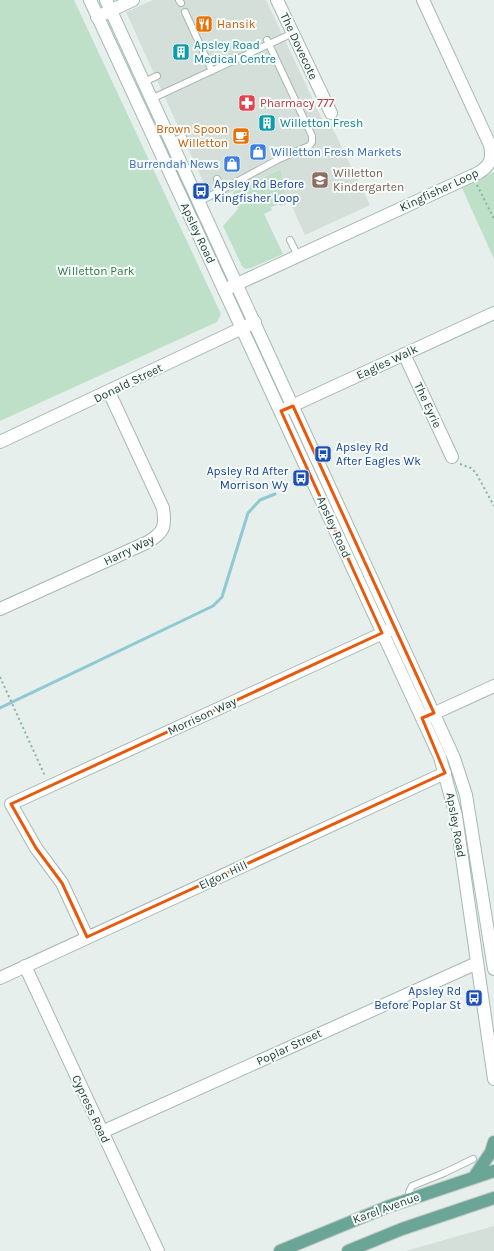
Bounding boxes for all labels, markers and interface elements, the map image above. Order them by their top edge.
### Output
street label: The Dovecote [277,10,321,82]
restaurant icon: Hansik [194,14,214,34]
place label: Hansik [217,17,256,31]
place label: Apsley Road Medical Centre [194,38,276,66]
building icon: Apsley Road Medical Centre [171,42,191,62]
pharmacy icon: Pharmacy 777 [237,93,257,113]
place label: Pharmacy 777 [260,96,335,110]
building icon: Willetton Fresh [257,113,277,133]
place label: Willetton Fresh [280,116,363,130]
place label: Brown Spoon Willetton [156,122,228,150]
cafe icon: Brown Spoon Willetton [231,126,251,146]
shop icon: Willetton Fresh Markets [248,142,268,162]
place label: Willetton Fresh Markets [271,145,402,159]
shop icon: Burrendah News [222,154,242,174]
place label: Burrendah News [129,157,219,171]
place label: Willetton Kindergarten [333,166,404,194]
street label: Kingfisher Loop [397,166,481,214]
school or university icon: Willetton Kindergarten [310,170,330,190]
place label: Apsley Rd Before Kingfisher Loop [214,177,304,205]
bus stop icon: Apsley Rd Before Kingfisher Loop [191,181,211,201]
street label: Apsley Road [178,200,218,266]
park label: Willetton Park [57,264,135,278]
street label: Eagles Walk [354,342,420,382]
street label: Donald Street [91,360,165,406]
street label: The Eyrie [411,380,445,430]
place label: Apsley Rd After Eagles Wk [336,440,421,468]
bus stop icon: Apsley Rd After Eagles Wk [313,444,333,464]
place label: Apsley Rd After Morrison Wy [207,464,289,492]
bus stop icon: Apsley Rd After Morrison Wy [291,468,311,488]
street label: Apsley Road [314,494,354,560]
street label: Harry Way [102,532,157,568]
street label: Morrison Way [165,694,239,738]
street label: Apsley Road [443,791,469,859]
street label: Elgon Hill [197,858,249,892]
place label: Apsley Rd Before Poplar St [374,984,461,1012]
bus stop icon: Apsley Rd Before Poplar St [464,988,484,1008]
street label: Poplar Street [254,1026,324,1068]
street label: Cypress Road [69,1073,113,1145]
street label: Karel Avenue [351,1189,421,1227]

